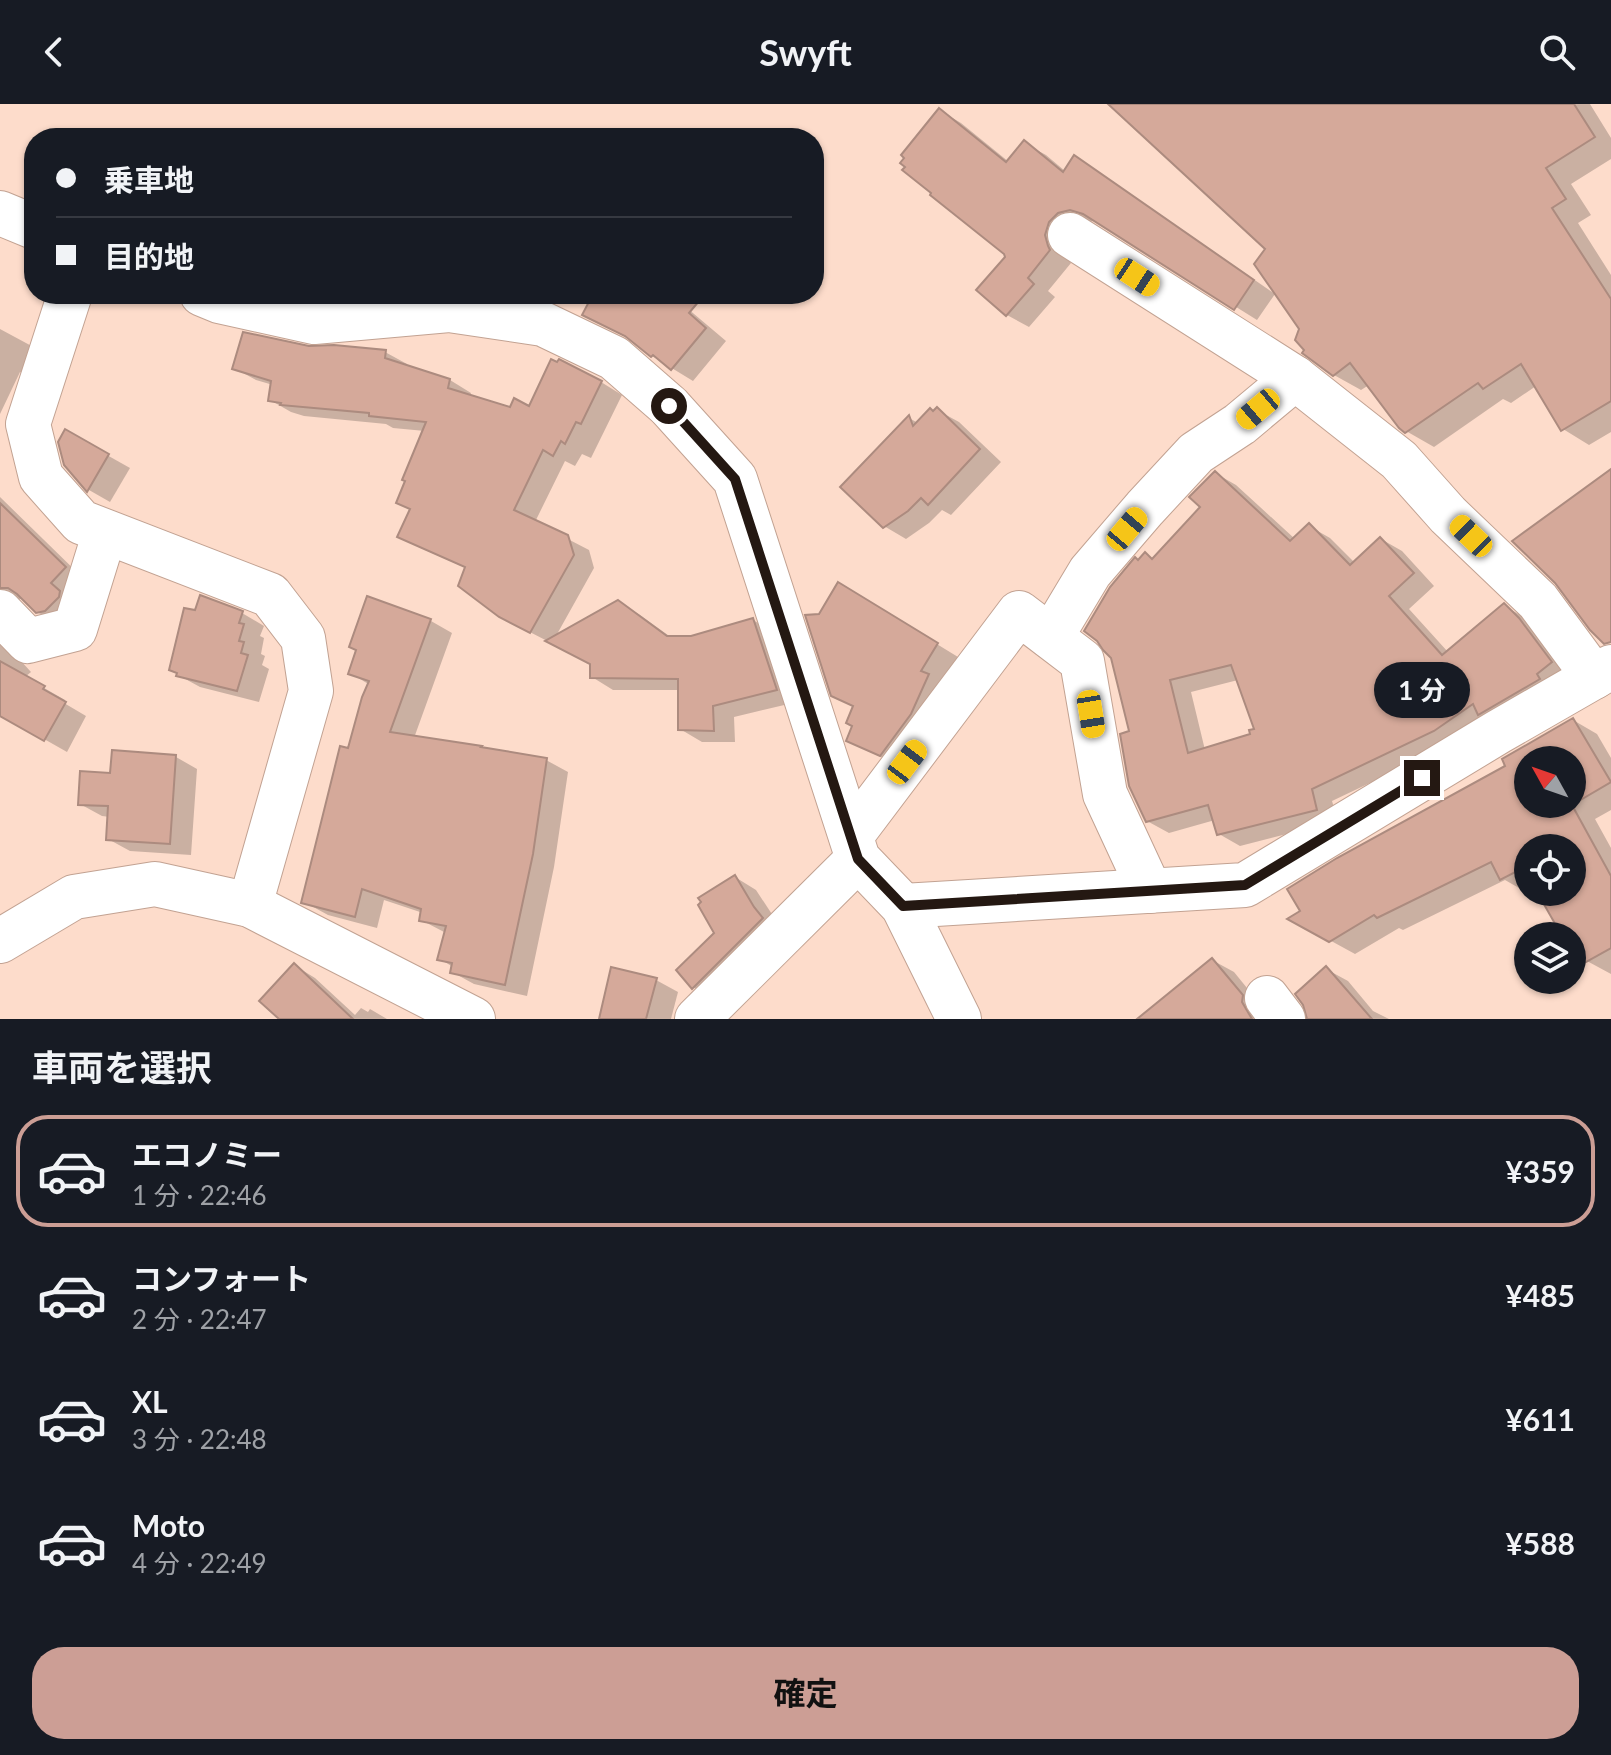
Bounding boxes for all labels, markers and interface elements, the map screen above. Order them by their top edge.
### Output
icon: back [32,30,76,74]
text: Swyft [759,30,852,74]
icon: search [1535,30,1579,74]
text: 乗車地 [104,161,194,197]
text: 目的地 [104,238,194,274]
car [1110,254,1164,300]
car [1232,384,1284,434]
route start [651,388,687,424]
car [1102,503,1152,555]
car [1445,511,1497,561]
callout: 1 分 [1374,662,1470,718]
text: 1 分 [1398,674,1446,706]
car [1075,688,1107,740]
car [883,736,931,788]
north arrow [1514,746,1586,818]
map controls [1514,746,1586,994]
route end [1404,760,1440,796]
button: locate [1514,834,1586,906]
button: layers [1514,922,1586,994]
text: 車両を選択 [32,1045,212,1089]
icon: car [36,1135,108,1207]
text: エコノミー [132,1136,282,1172]
text: ¥359 [1505,1153,1575,1189]
text: 1 分 · 22:46 [132,1179,267,1211]
icon: car [36,1259,108,1331]
text: コンフォート [132,1260,311,1296]
text: ¥485 [1505,1277,1575,1313]
text: 2 分 · 22:47 [132,1303,267,1335]
icon: car [36,1383,108,1455]
text: XL [132,1383,168,1419]
text: ¥611 [1505,1401,1575,1437]
text: 3 分 · 22:48 [132,1423,267,1455]
icon: car [36,1507,108,1579]
text: Moto [132,1507,205,1543]
text: ¥588 [1505,1525,1575,1561]
text: 4 分 · 22:49 [132,1547,267,1579]
button: 確定 [32,1647,1579,1739]

